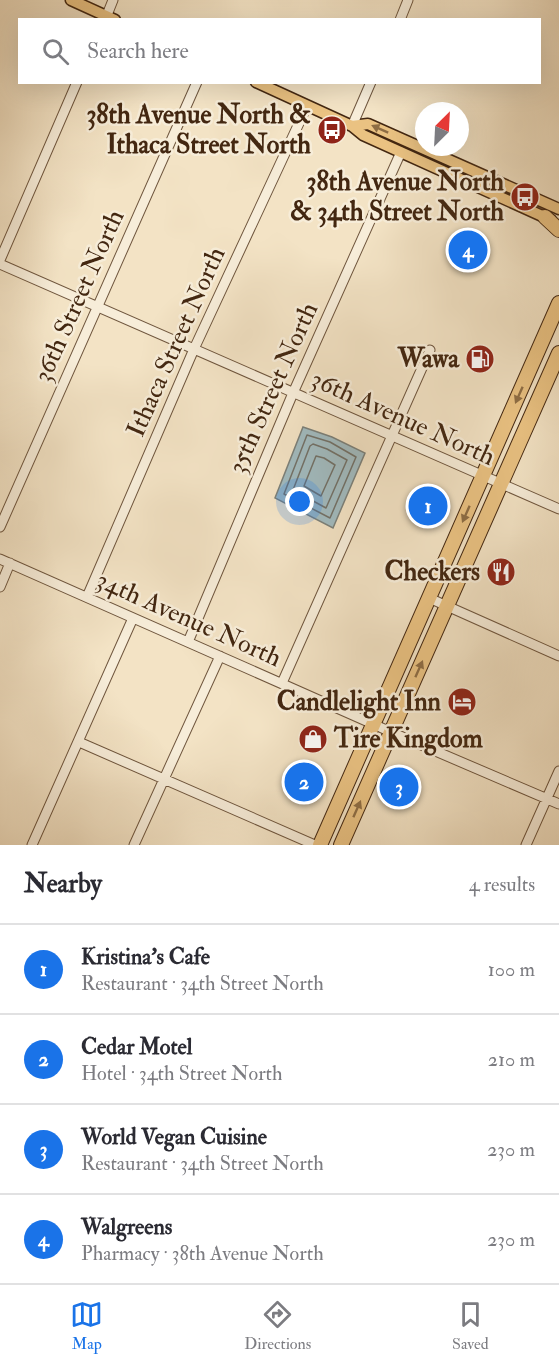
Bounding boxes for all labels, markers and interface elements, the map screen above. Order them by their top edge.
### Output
search box [18,18,541,84]
icon: search [39,35,72,68]
text: Search here [87,37,189,65]
place label: 38th Avenue North & Ithaca Street North [86,99,311,161]
north arrow [415,102,469,156]
bus stop icon: 38th Avenue North & Ithaca Street North [316,114,348,146]
one-way arrow [371,125,388,134]
place label: 38th Avenue North & 34th Street North [290,166,504,228]
bus stop icon: 38th Avenue North & 34th Street North [509,181,541,213]
street label: 36th Street North [27,204,132,387]
pin: 4 [448,228,488,272]
street label: Ithaca Street North [120,242,232,442]
street label: 35th Street North [221,297,325,479]
place label: Wawa [397,343,460,375]
fuel station icon: Wawa [464,343,496,375]
street label: 36th Avenue North [306,363,500,473]
one-way arrow [514,386,523,403]
pin: 1 [408,484,448,528]
your location [285,487,314,516]
one-way arrow [461,505,470,523]
place label: Checkers [384,556,480,588]
restaurant icon: Checkers [485,556,517,588]
street label: 34th Avenue North [92,564,287,674]
one-way arrow [414,661,423,678]
place label: Candlelight Inn [277,686,442,719]
hotel icon: Candlelight Inn [446,686,478,718]
shop icon: Tire Kingdom [297,723,329,755]
place label: Tire Kingdom [333,723,483,756]
pin: 2 [284,760,324,804]
pin: 3 [380,764,418,810]
one-way arrow [352,801,361,818]
text: Nearby [24,868,102,900]
text: 4 results [469,872,535,897]
text: Kristina's Cafe [81,943,210,971]
text: 1 [40,957,47,982]
text: 100 m [488,957,535,982]
text: Restaurant · 34th Street North [81,971,324,996]
text: Cedar Motel [81,1033,192,1061]
text: 2 [38,1047,49,1072]
text: 210 m [488,1047,535,1072]
text: Hotel · 34th Street North [81,1061,283,1086]
text: World Vegan Cuisine [81,1123,267,1151]
text: 3 [40,1137,47,1162]
text: 230 m [487,1137,535,1162]
text: Restaurant · 34th Street North [81,1151,324,1176]
text: Walgreens [81,1213,172,1241]
text: 4 [38,1227,49,1252]
text: 230 m [487,1227,535,1252]
text: Pharmacy · 38th Avenue North [81,1241,324,1266]
tab: Map [70,1298,103,1354]
tab: Directions [244,1298,311,1354]
tab: Saved [452,1298,489,1354]

